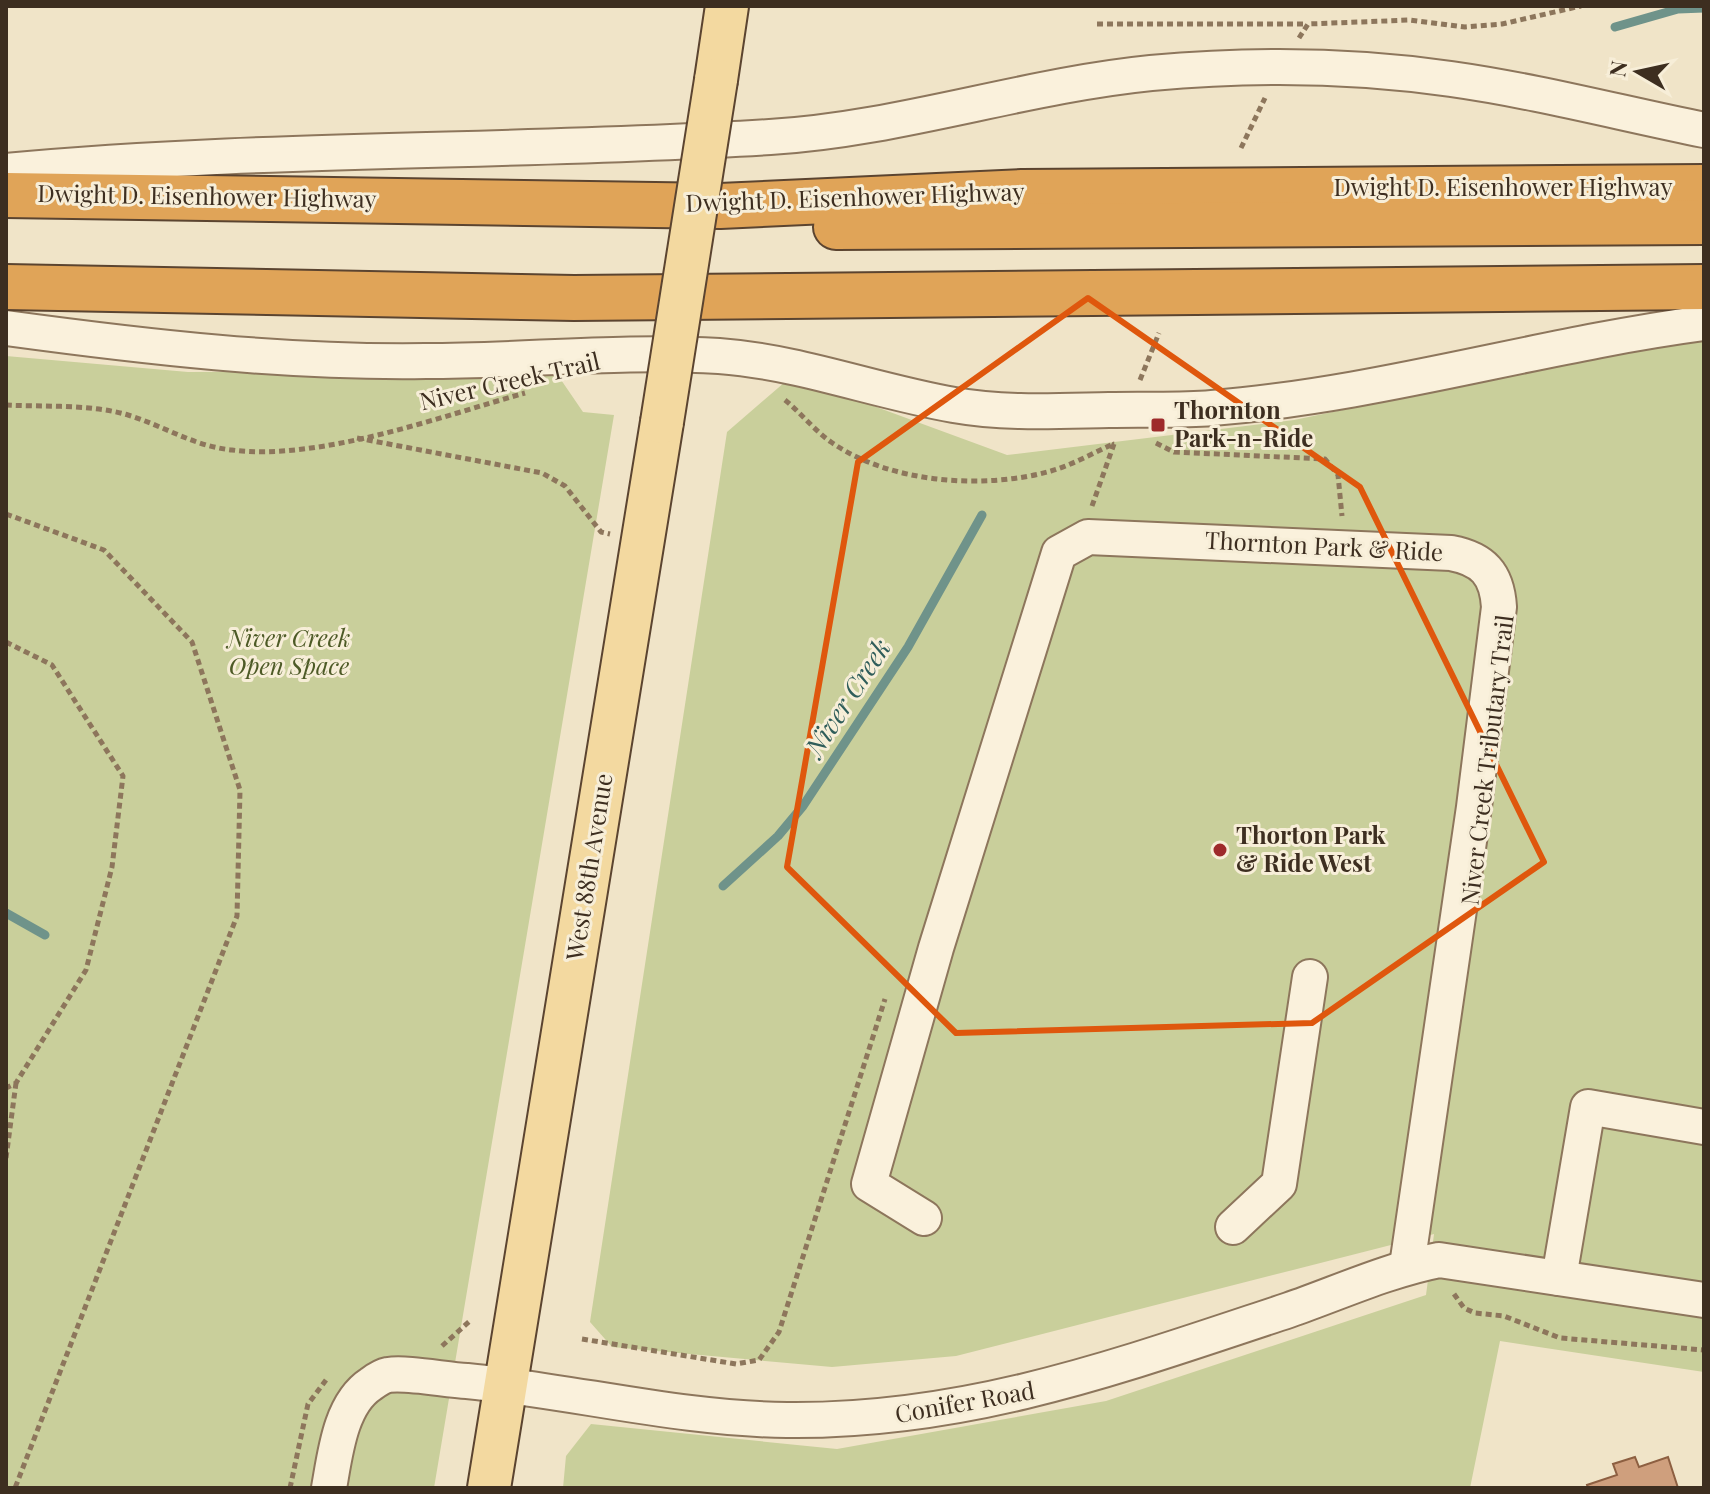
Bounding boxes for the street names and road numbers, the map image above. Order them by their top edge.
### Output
street label: Dwight D. Eisenhower Highway [1333,170,1673,202]
street label: Dwight D. Eisenhower Highway [685,174,1025,218]
street label: Dwight D. Eisenhower Highway [37,176,377,214]
street label: Niver Creek Trail [416,344,603,416]
street label: Thornton Park & Ride [1204,523,1444,567]
street label: Niver Creek Tributary Trail [1452,613,1520,907]
street label: West 88th Avenue [557,771,619,963]
street label: Conifer Road [892,1373,1037,1429]

